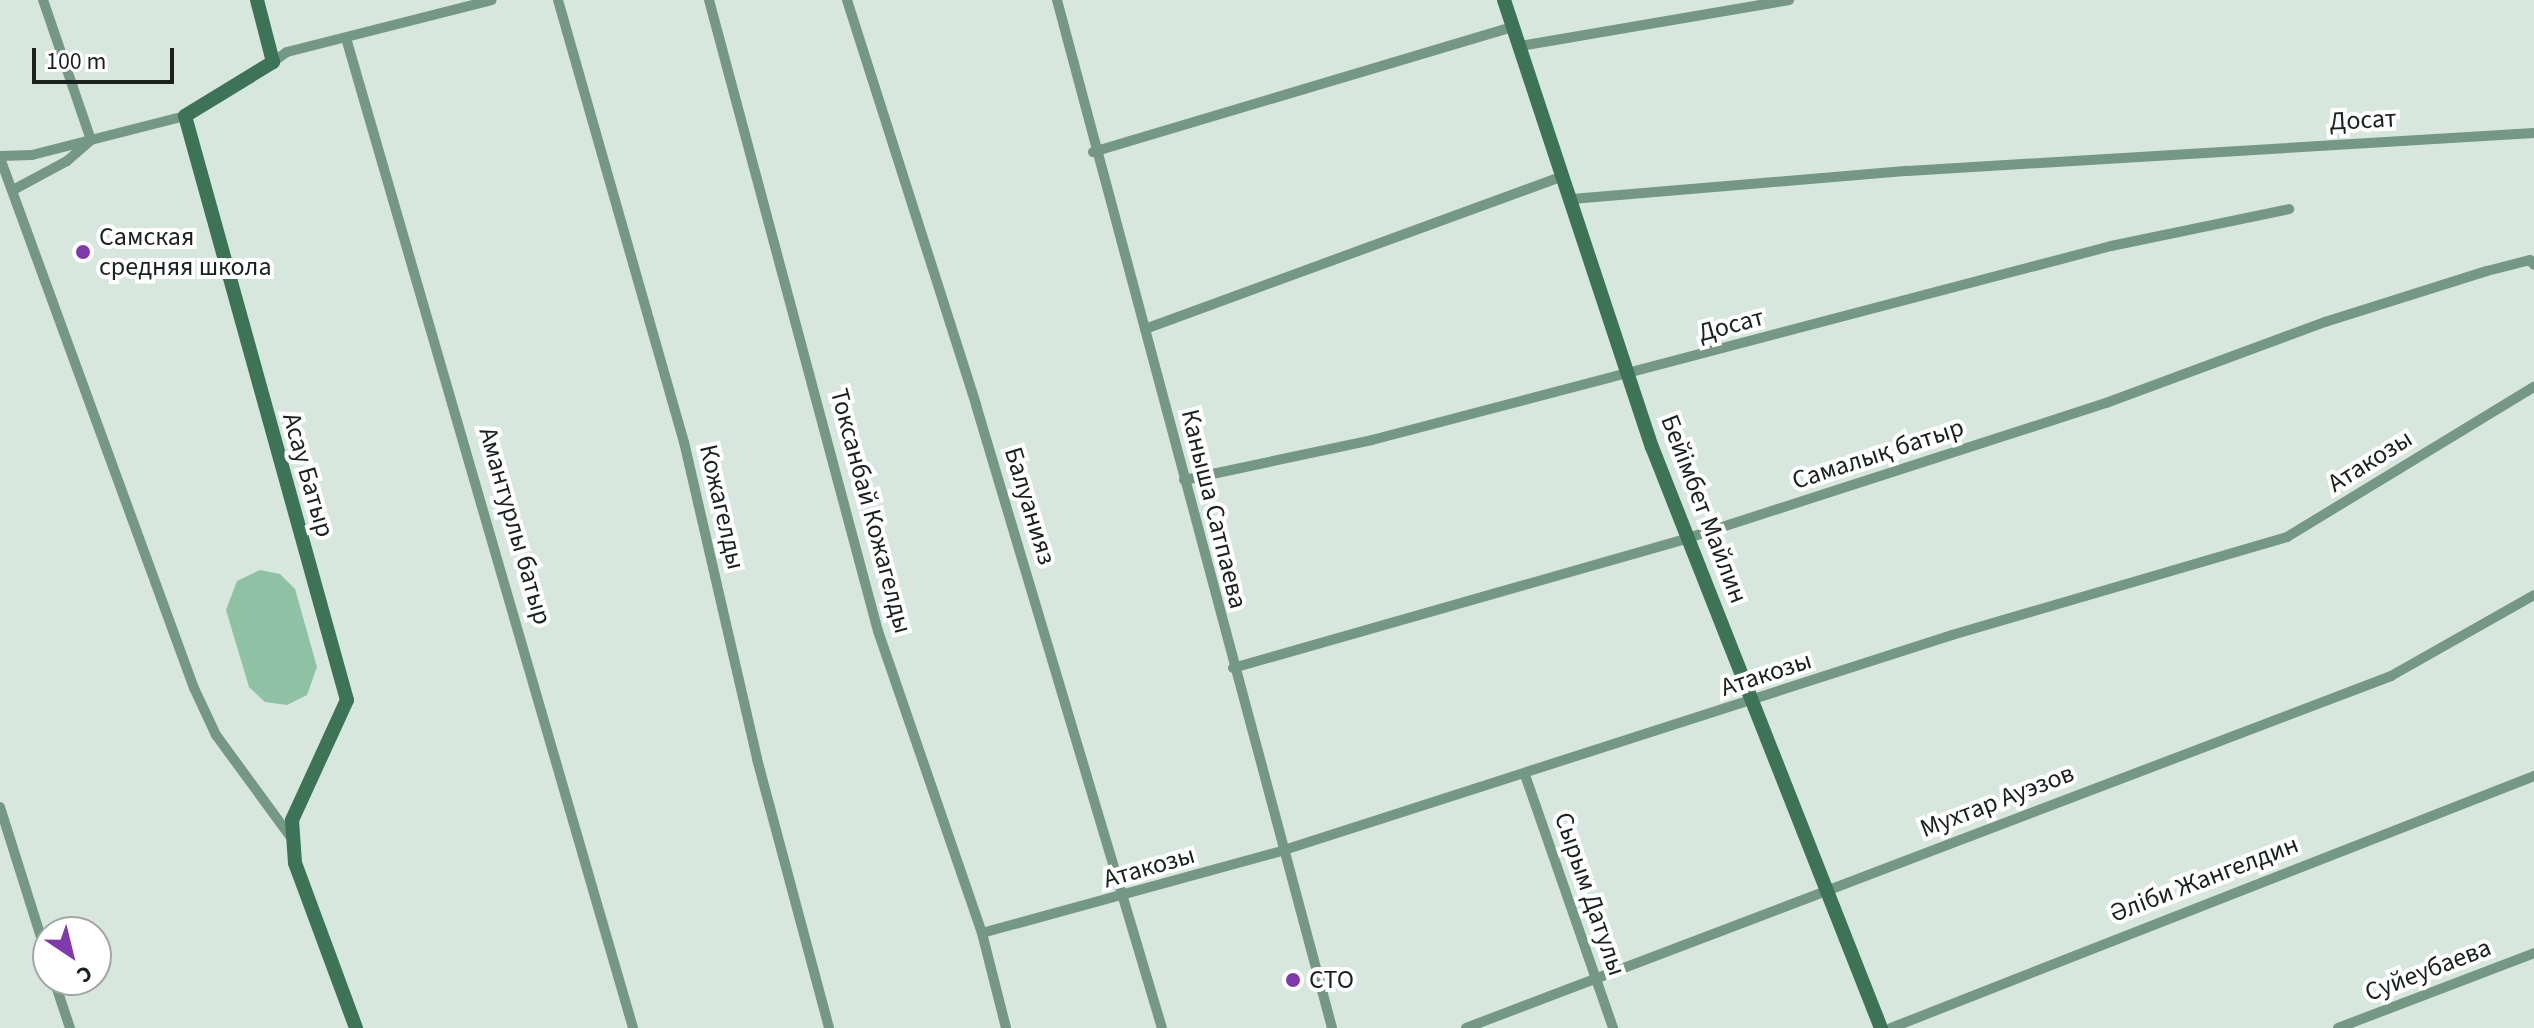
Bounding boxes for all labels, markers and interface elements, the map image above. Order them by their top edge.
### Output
scale bar [36,32,178,82]
text: 100 m [46,44,106,79]
street label: Досат [2329,103,2397,137]
place label: Самская средняя школа [99,221,272,282]
marker: Самская средняя школа [74,243,92,261]
street label: Досат [1695,301,1767,349]
street label: Токсанбай Кожагелды [823,385,919,637]
street label: Каныша Сатпаева [1174,406,1254,612]
street label: Асау Батыр [275,409,341,541]
street label: Бейімбет Майлин [1654,410,1754,608]
street label: Самалық батыр [1788,412,1968,496]
street label: Атакозы [2322,423,2418,499]
street label: Амантурлы батыр [472,424,558,628]
street label: Кожагелды [692,441,752,573]
street label: Балуанияз [997,443,1063,569]
street label: Атакозы [1717,645,1815,703]
street label: Мухтар Ауэзов [1916,757,2078,845]
street label: Сырым Датулы [1547,808,1633,980]
street label: Әліби Жангелдин [2105,829,2303,929]
street label: Атакозы [1100,839,1198,895]
north arrow [32,916,112,996]
street label: Суйеубаева [2360,932,2496,1008]
text: С [70,957,99,991]
place label: CTO [1309,964,1354,996]
marker: CTO [1284,971,1302,989]

